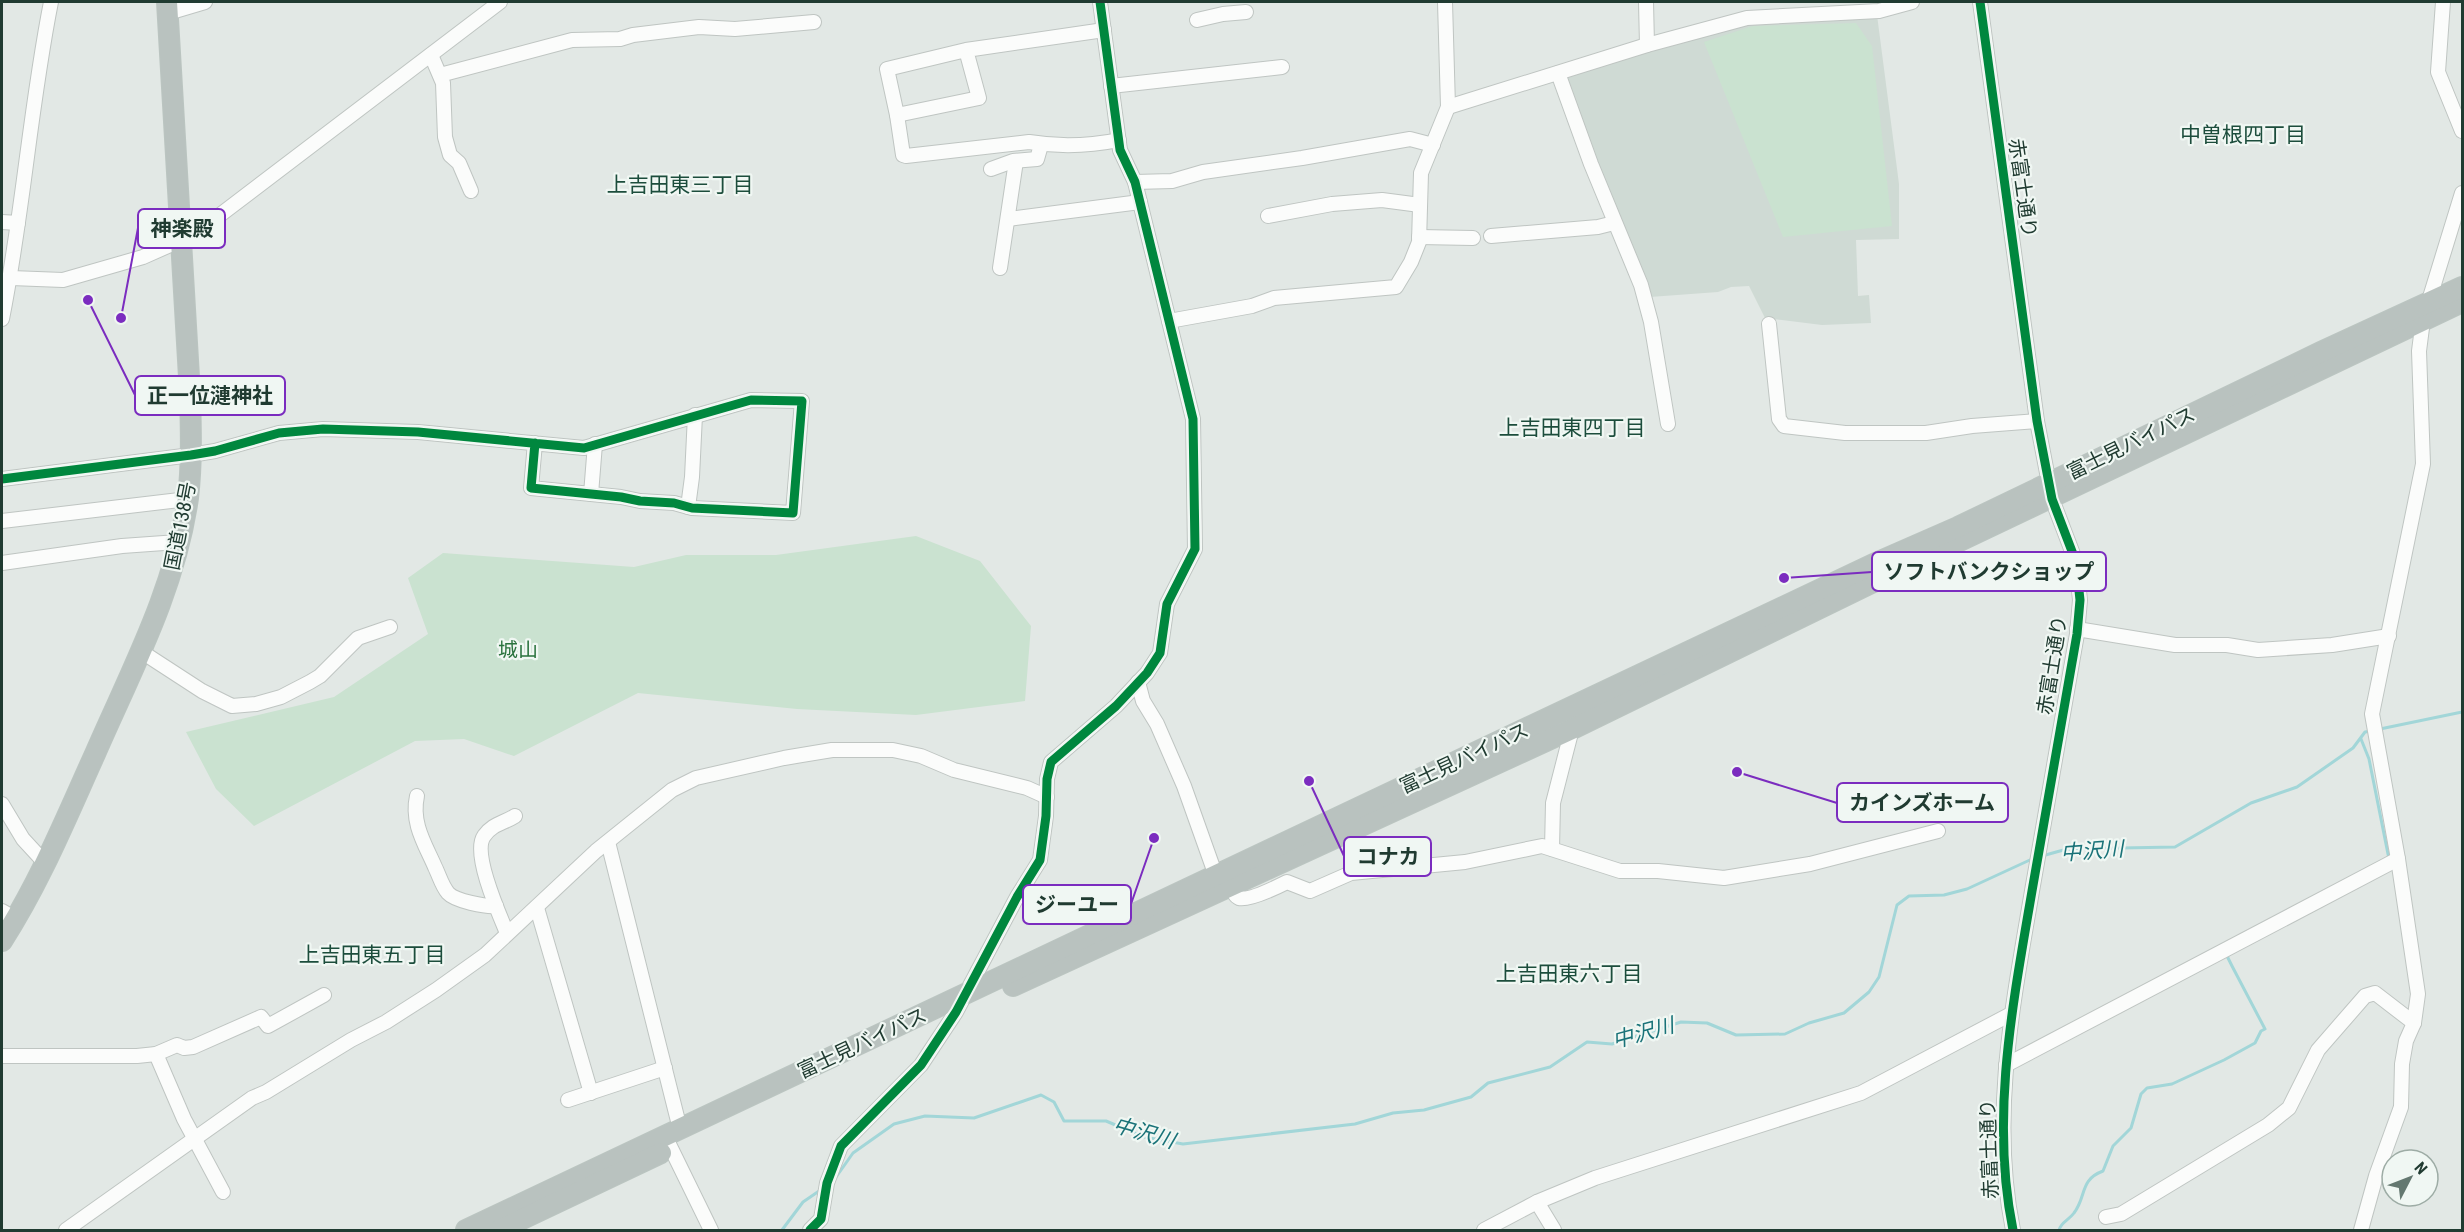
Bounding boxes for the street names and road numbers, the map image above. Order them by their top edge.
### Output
street label: 赤富士通り [2004,137,2042,239]
street label: 富士見バイパス [2063,402,2199,484]
street label: 国道138号 [160,480,200,572]
street label: 赤富士通り [2032,614,2072,716]
street label: 富士見バイパス [1396,718,1532,798]
street label: 富士見バイパス [794,1003,930,1083]
street label: 赤富士通り [1975,1099,2003,1199]

